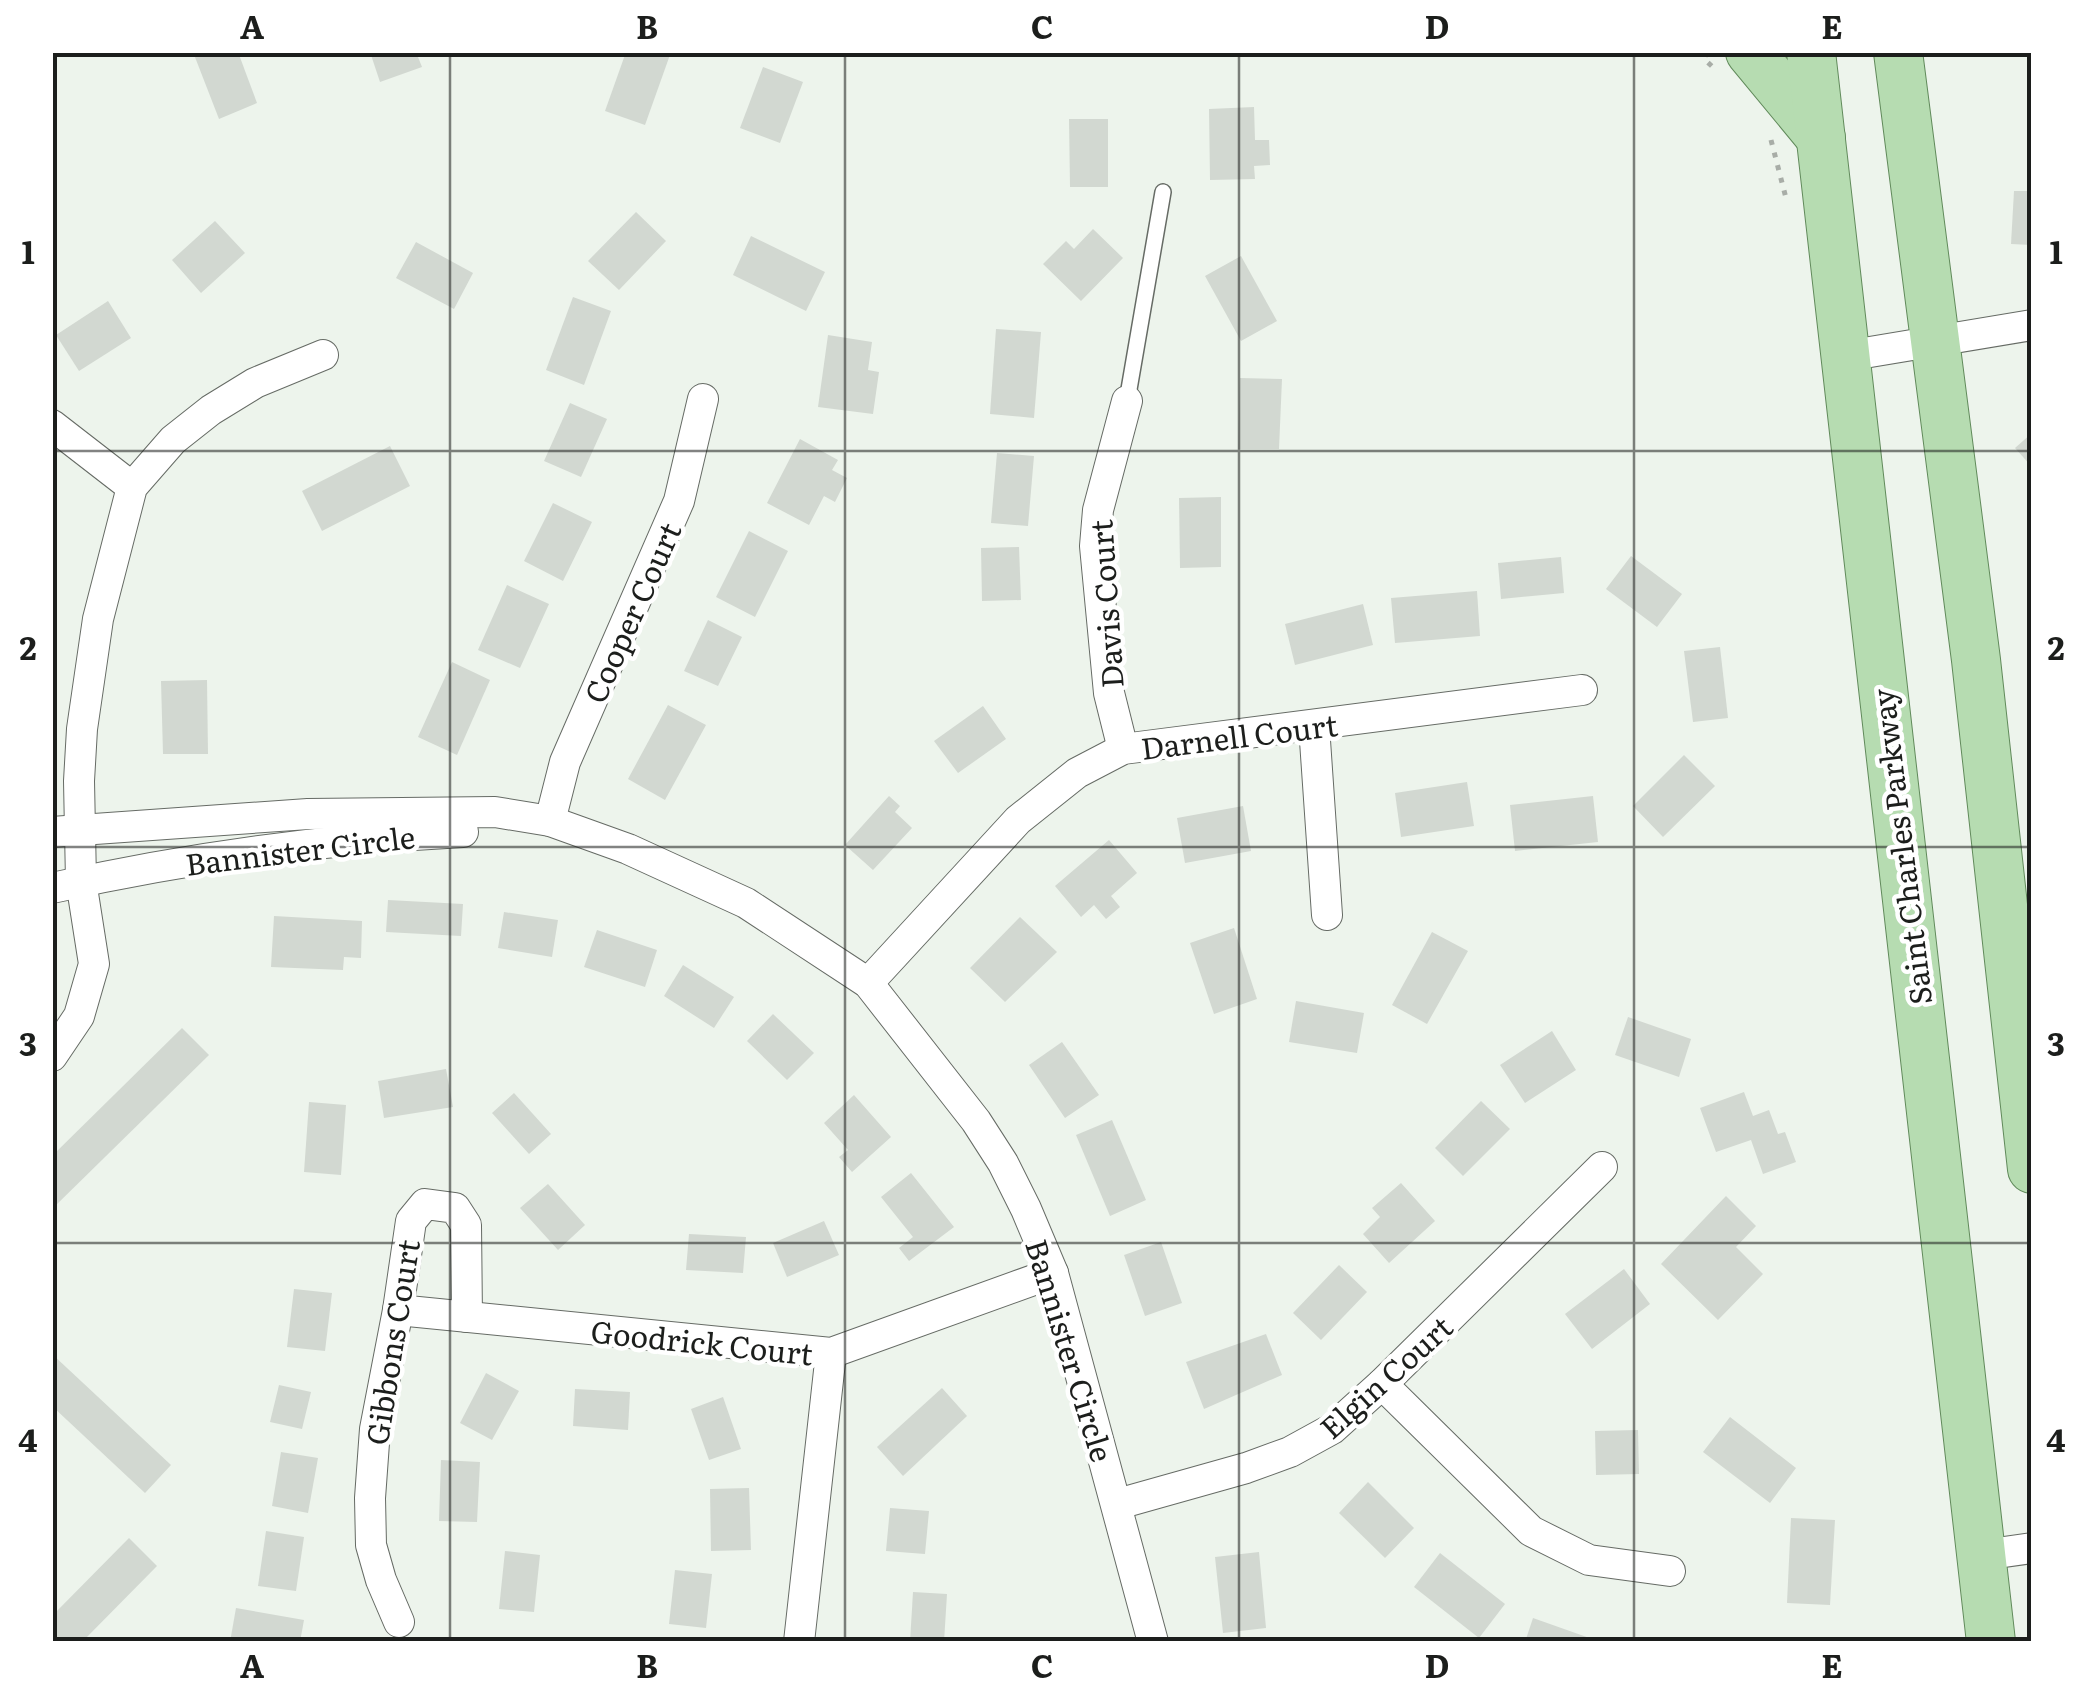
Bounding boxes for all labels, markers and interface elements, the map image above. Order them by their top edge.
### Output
text: A [240,1,264,49]
text: B [636,1,658,49]
text: C [1031,1,1053,49]
text: D [1425,1,1449,49]
text: E [1821,1,1843,49]
text: 1 [21,226,35,274]
text: 1 [2049,226,2063,274]
street label: Cooper Court [572,515,690,709]
street label: Davis Court [1077,518,1133,690]
text: 2 [19,622,37,670]
text: 2 [2047,622,2065,670]
street label: Saint Charles Parkway [1859,686,1941,1007]
street label: Darnell Court [1138,701,1340,769]
street label: Bannister Circle [183,813,417,885]
text: 3 [19,1018,37,1066]
text: 3 [2047,1018,2065,1066]
street label: Bannister Circle [1016,1233,1126,1467]
street label: Gibbons Court [353,1236,429,1448]
street label: Elgin Court [1309,1304,1461,1448]
street label: Goodrick Court [589,1307,815,1375]
text: 4 [18,1414,38,1462]
text: 4 [2046,1414,2066,1462]
text: A [240,1640,264,1688]
text: B [636,1640,658,1688]
text: C [1031,1640,1053,1688]
text: D [1425,1640,1449,1688]
text: E [1821,1640,1843,1688]

